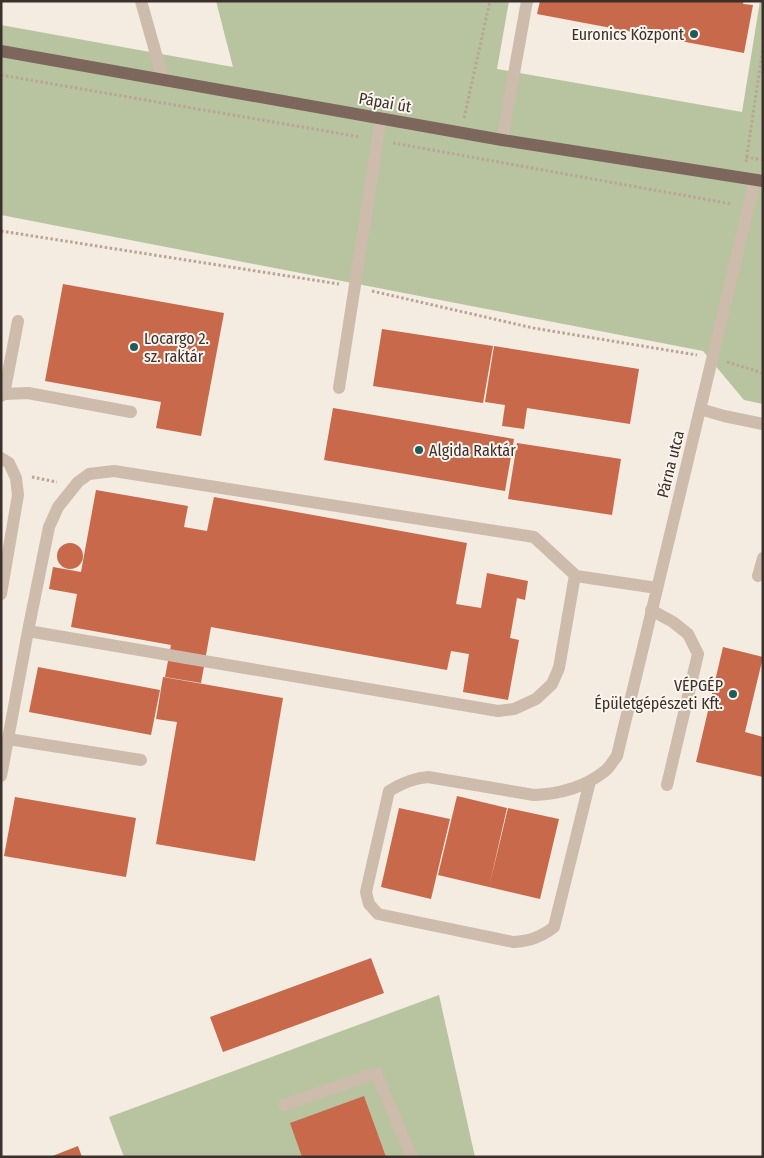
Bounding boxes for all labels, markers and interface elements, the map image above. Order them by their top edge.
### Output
place label: Euronics Központ [571,25,685,44]
marker: Euronics Központ [688,28,700,40]
street label: Pápai út [357,89,413,117]
place label: Locargo 2. sz. raktár [144,329,209,366]
marker: Locargo 2. sz. raktár [128,341,140,353]
street label: Párna utca [653,428,688,500]
place label: Algida Raktár [429,441,516,460]
marker: Algida Raktár [413,444,425,456]
place label: VÉPGÉP Épületgépészeti Kft. [594,676,723,713]
marker: VÉPGÉP Épületgépészeti Kft. [727,688,739,700]

